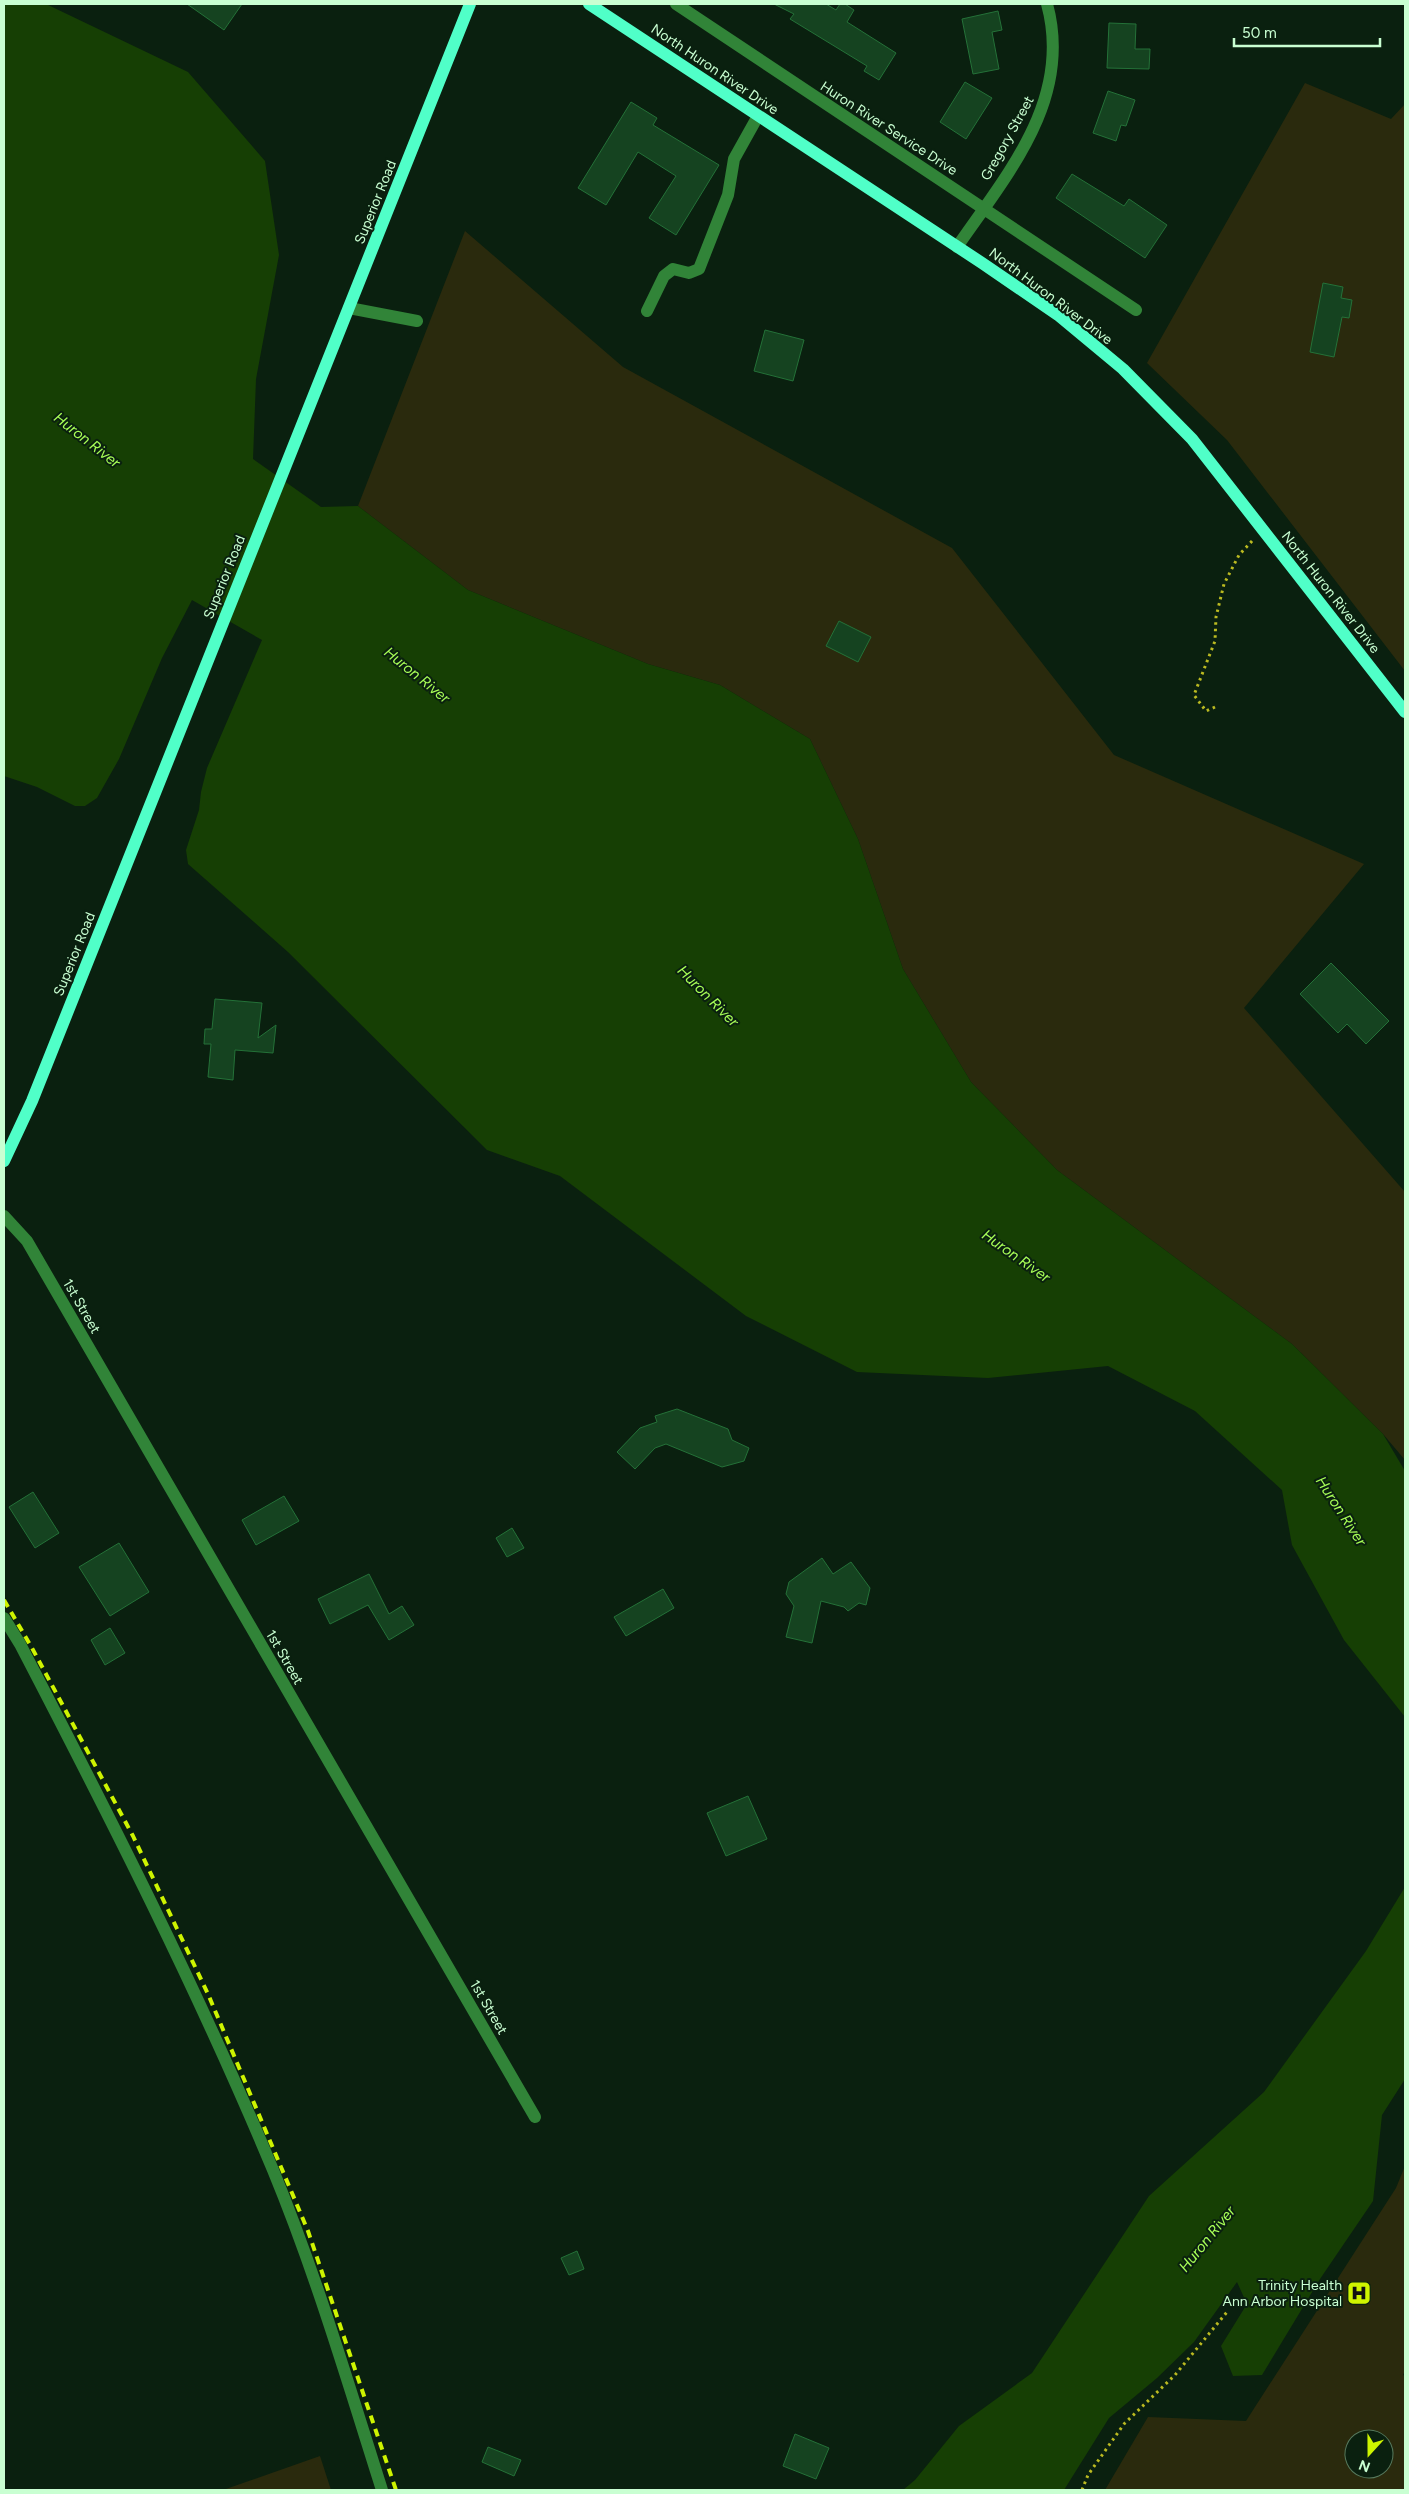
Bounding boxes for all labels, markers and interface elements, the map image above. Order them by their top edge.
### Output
scale bar [1234,15,1380,47]
street label: North Huron River Drive [648,20,782,119]
text: 50 m [1242,24,1277,42]
street label: Huron River Service Drive [817,78,961,179]
street label: Gregory Street [977,93,1038,184]
street label: Superior Road [351,158,400,247]
street label: North Huron River Drive [986,244,1116,349]
water label: Huron River [50,408,125,472]
street label: North Huron River Drive [1278,528,1384,657]
street label: Superior Road [200,533,249,622]
water label: Huron River [380,643,454,708]
street label: Superior Road [50,910,99,999]
water label: Huron River [674,962,743,1031]
water label: Huron River [978,1226,1054,1287]
street label: 1st Street [59,1276,104,1337]
water label: Huron River [1312,1473,1371,1550]
street label: 1st Street [262,1627,307,1688]
street label: 1st Street [466,1977,511,2038]
water label: Huron River [1175,2202,1240,2276]
place label: Trinity Health Ann Arbor Hospital [1223,2277,1342,2310]
hospital icon: Trinity Health Ann Arbor Hospital [1346,2280,1372,2306]
north arrow [1344,2429,1394,2479]
text: N [1356,2456,1373,2476]

